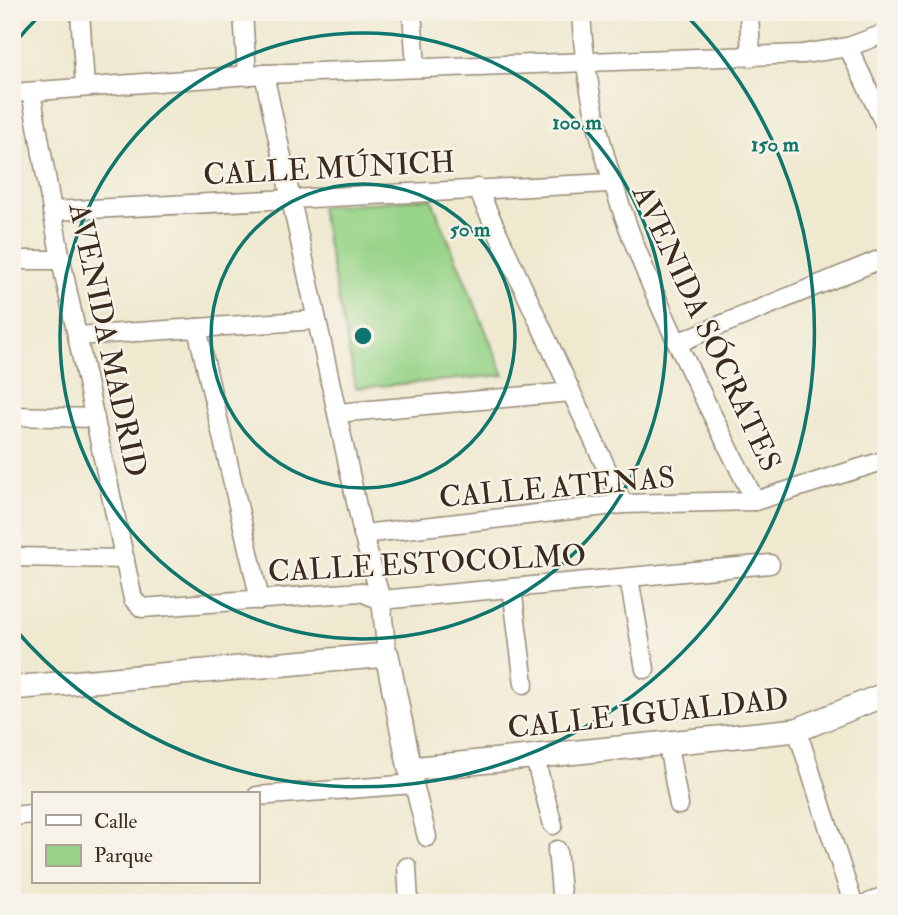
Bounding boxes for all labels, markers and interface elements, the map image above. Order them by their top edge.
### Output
text: 100 m [552,109,603,136]
text: 150 m [751,131,800,158]
street label: CALLE MÚNICH [202,142,456,194]
street label: AVENIDA SÓCRATES [624,178,790,477]
street label: AVENIDA MADRID [60,199,155,480]
text: 50 m [450,216,491,243]
centre of rings [351,324,375,348]
street label: CALLE ATENAS [438,459,676,516]
street label: CALLE ESTOCOLMO [267,537,587,590]
street label: CALLE IGUALDAD [506,680,790,747]
legend [32,792,259,884]
text: Calle [94,808,138,835]
text: Parque [94,842,153,869]

